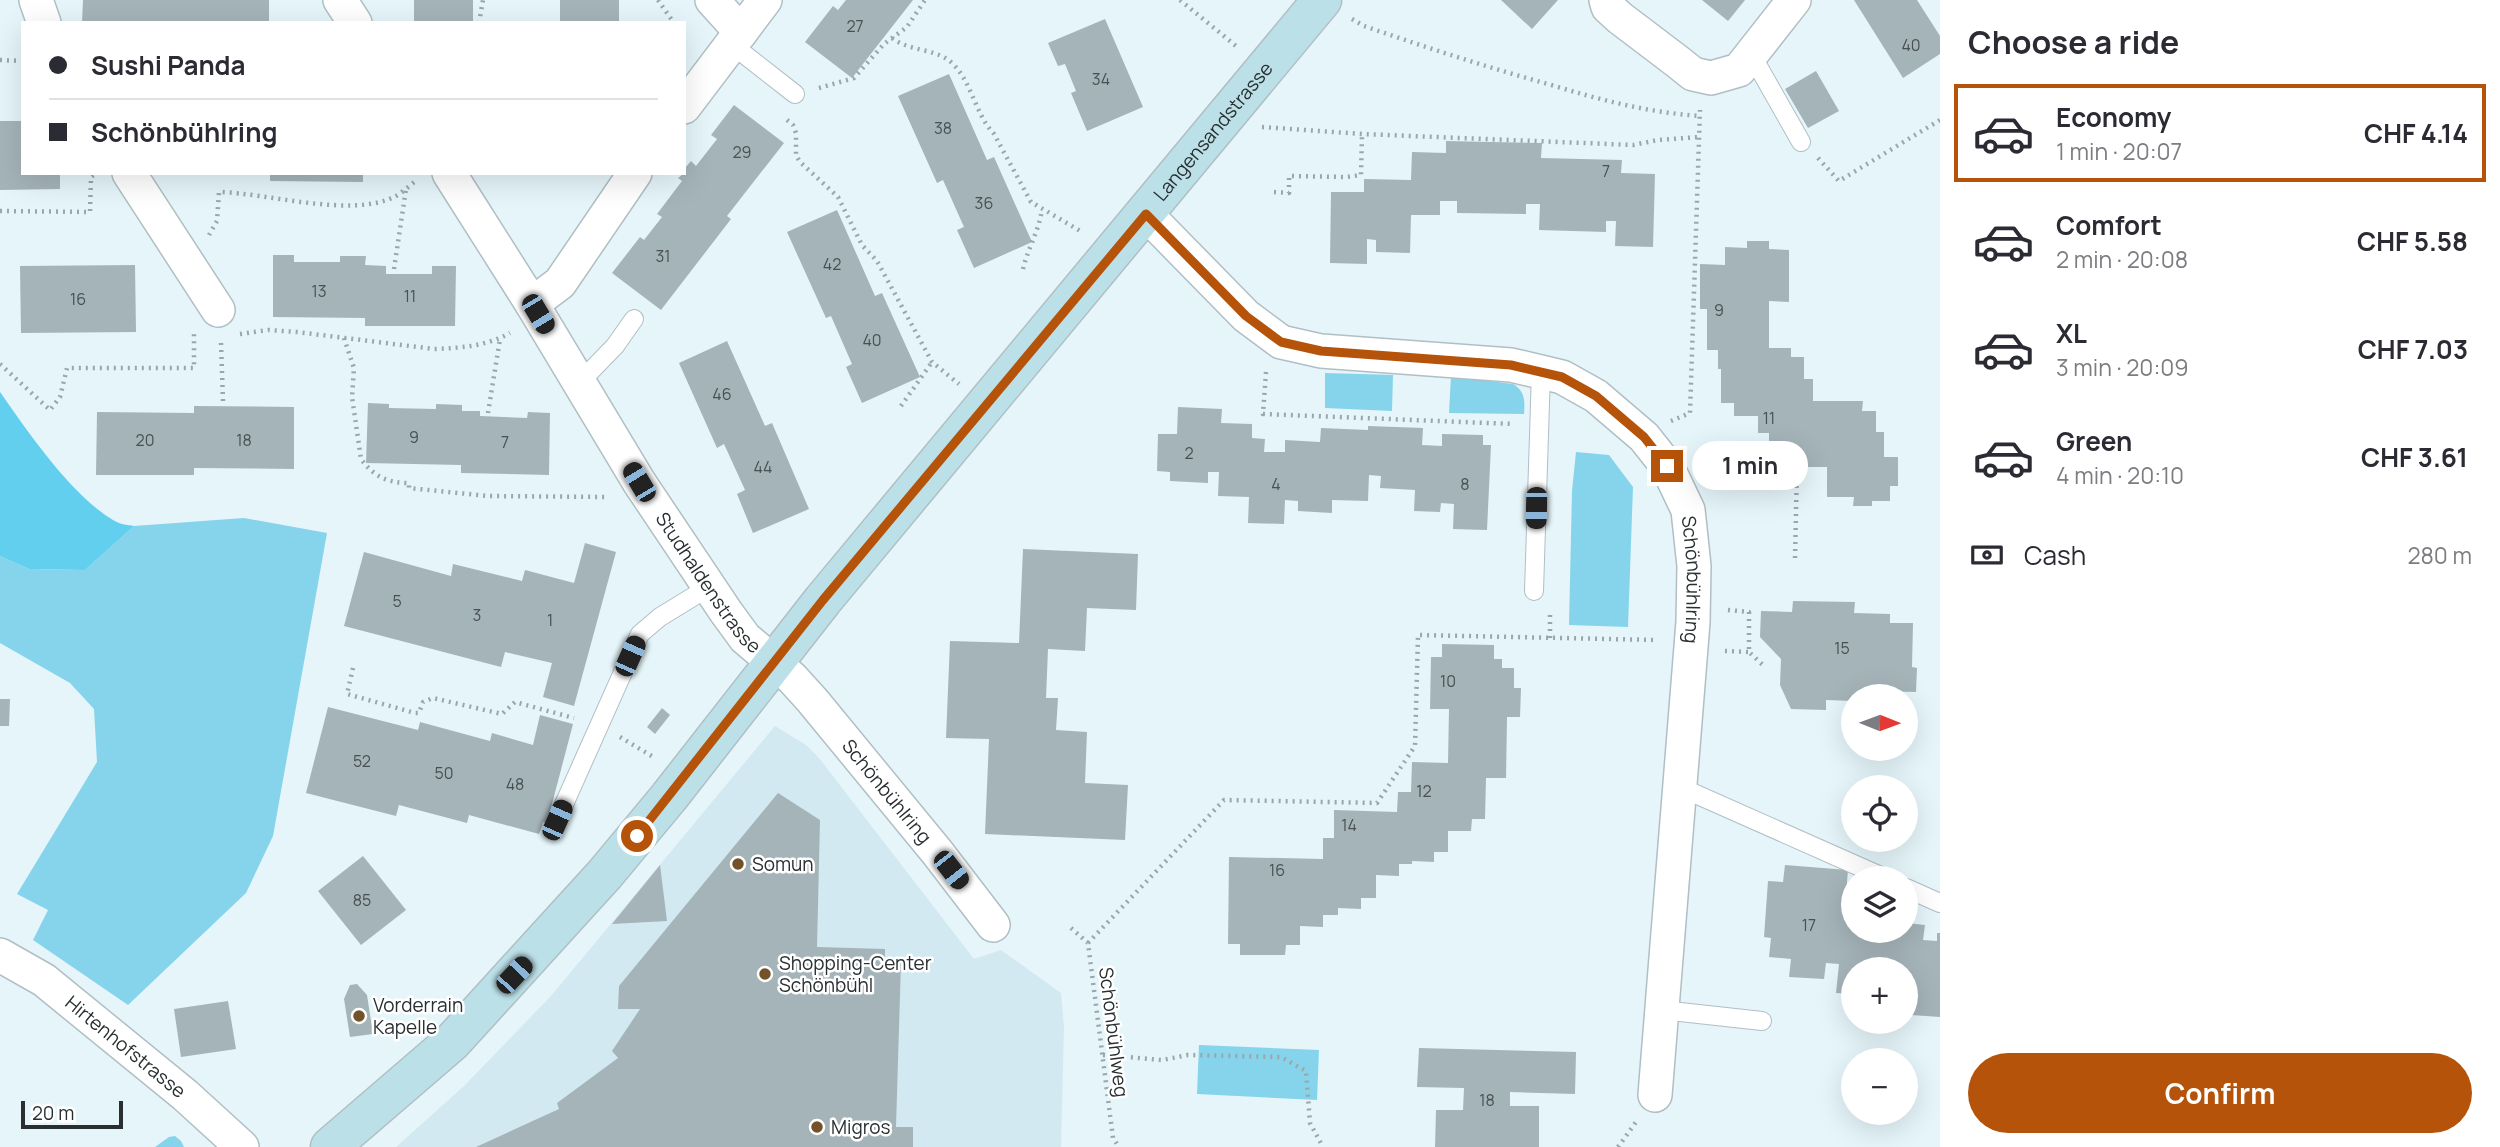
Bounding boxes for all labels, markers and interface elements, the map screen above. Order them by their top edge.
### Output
house number: 27 [846,15,864,37]
text: Choose a ride [1968,20,2179,64]
house number: 40 [1901,34,1921,56]
text: Sushi Panda [91,47,246,83]
street label: Langensandstrasse [1147,56,1278,206]
house number: 34 [1092,68,1110,90]
text: Economy [2056,99,2171,135]
icon: car [1972,102,2035,165]
text: Schönbühlring [91,114,277,150]
text: CHF 4.14 [2364,115,2468,151]
house number: 38 [934,117,952,139]
text: 1 min · 20:07 [2056,135,2182,167]
house number: 29 [732,141,752,163]
house number: 7 [1602,160,1610,182]
house number: 36 [975,192,993,214]
text: Comfort [2056,207,2162,243]
icon: car [1972,210,2035,273]
text: CHF 5.58 [2357,223,2468,259]
text: 2 min · 20:08 [2056,243,2188,275]
house number: 31 [655,245,671,267]
house number: 42 [823,253,841,275]
house number: 13 [311,280,327,302]
house number: 11 [404,285,416,307]
house number: 16 [70,288,86,310]
car [519,291,558,337]
house number: 9 [1714,299,1724,321]
text: XL [2056,315,2087,351]
icon: car [1972,318,2035,381]
house number: 40 [862,329,882,351]
text: CHF 7.03 [2358,331,2468,367]
text: 3 min · 20:09 [2056,351,2189,383]
house number: 46 [712,383,732,405]
house number: 11 [1763,407,1775,429]
text: Green [2056,423,2132,459]
house number: 9 [409,426,419,448]
icon: car [1972,426,2035,489]
house number: 20 [136,429,154,451]
house number: 18 [236,429,252,451]
house number: 7 [501,431,509,453]
text: CHF 3.61 [2361,439,2468,475]
house number: 2 [1184,442,1194,464]
callout: 1 min [1692,442,1807,490]
text: 1 min [1722,449,1778,481]
route end [1651,450,1683,482]
house number: 44 [753,456,773,478]
car [620,459,659,505]
text: 4 min · 20:10 [2056,459,2184,491]
house number: 4 [1271,473,1281,495]
house number: 8 [1460,473,1470,495]
car [1526,487,1547,529]
street label: Studhaldenstrasse [650,507,767,659]
street label: Schönbühlring [1676,514,1708,645]
icon: cash [1968,536,2006,574]
text: Cash [2024,537,2086,573]
text: 280 m [2407,539,2472,571]
house number: 5 [392,590,402,612]
house number: 3 [473,604,481,626]
house number: 1 [547,609,553,631]
car [612,633,649,679]
house number: 15 [1834,637,1850,659]
house number: 10 [1440,670,1456,692]
north arrow [1841,684,1918,761]
map controls [1841,684,1918,1125]
street label: Schönbühlring [836,733,938,849]
house number: 52 [353,750,371,772]
house number: 50 [435,762,454,784]
house number: 48 [506,773,524,795]
button: locate [1841,775,1918,852]
house number: 12 [1416,780,1432,802]
car [539,797,576,843]
house number: 14 [1341,814,1357,836]
route start [621,820,653,852]
car [930,847,973,893]
place label: Somun [752,851,814,877]
marker: Somun [730,856,746,872]
house number: 16 [1269,859,1285,881]
button: layers [1841,866,1918,943]
house number: 85 [353,889,371,911]
house number: 17 [1802,914,1816,936]
place label: Shopping-Center Schönbühl [779,950,932,998]
car [492,952,537,998]
button: + [1841,957,1918,1034]
street label: Schönbühlweg [1093,965,1135,1099]
marker: Shopping-Center Schönbühl [757,966,773,982]
street label: Hirtenhofstrasse [60,990,192,1104]
place label: Vorderrain Kapelle [373,992,463,1040]
marker: Vorderrain Kapelle [351,1008,367,1024]
button: − [1841,1048,1918,1125]
button: Confirm [1968,1053,2472,1133]
house number: 18 [1479,1089,1495,1111]
scale bar [21,1098,122,1130]
text: 20 m [32,1100,74,1126]
place label: Migros [831,1114,890,1140]
marker: Migros [809,1119,825,1135]

